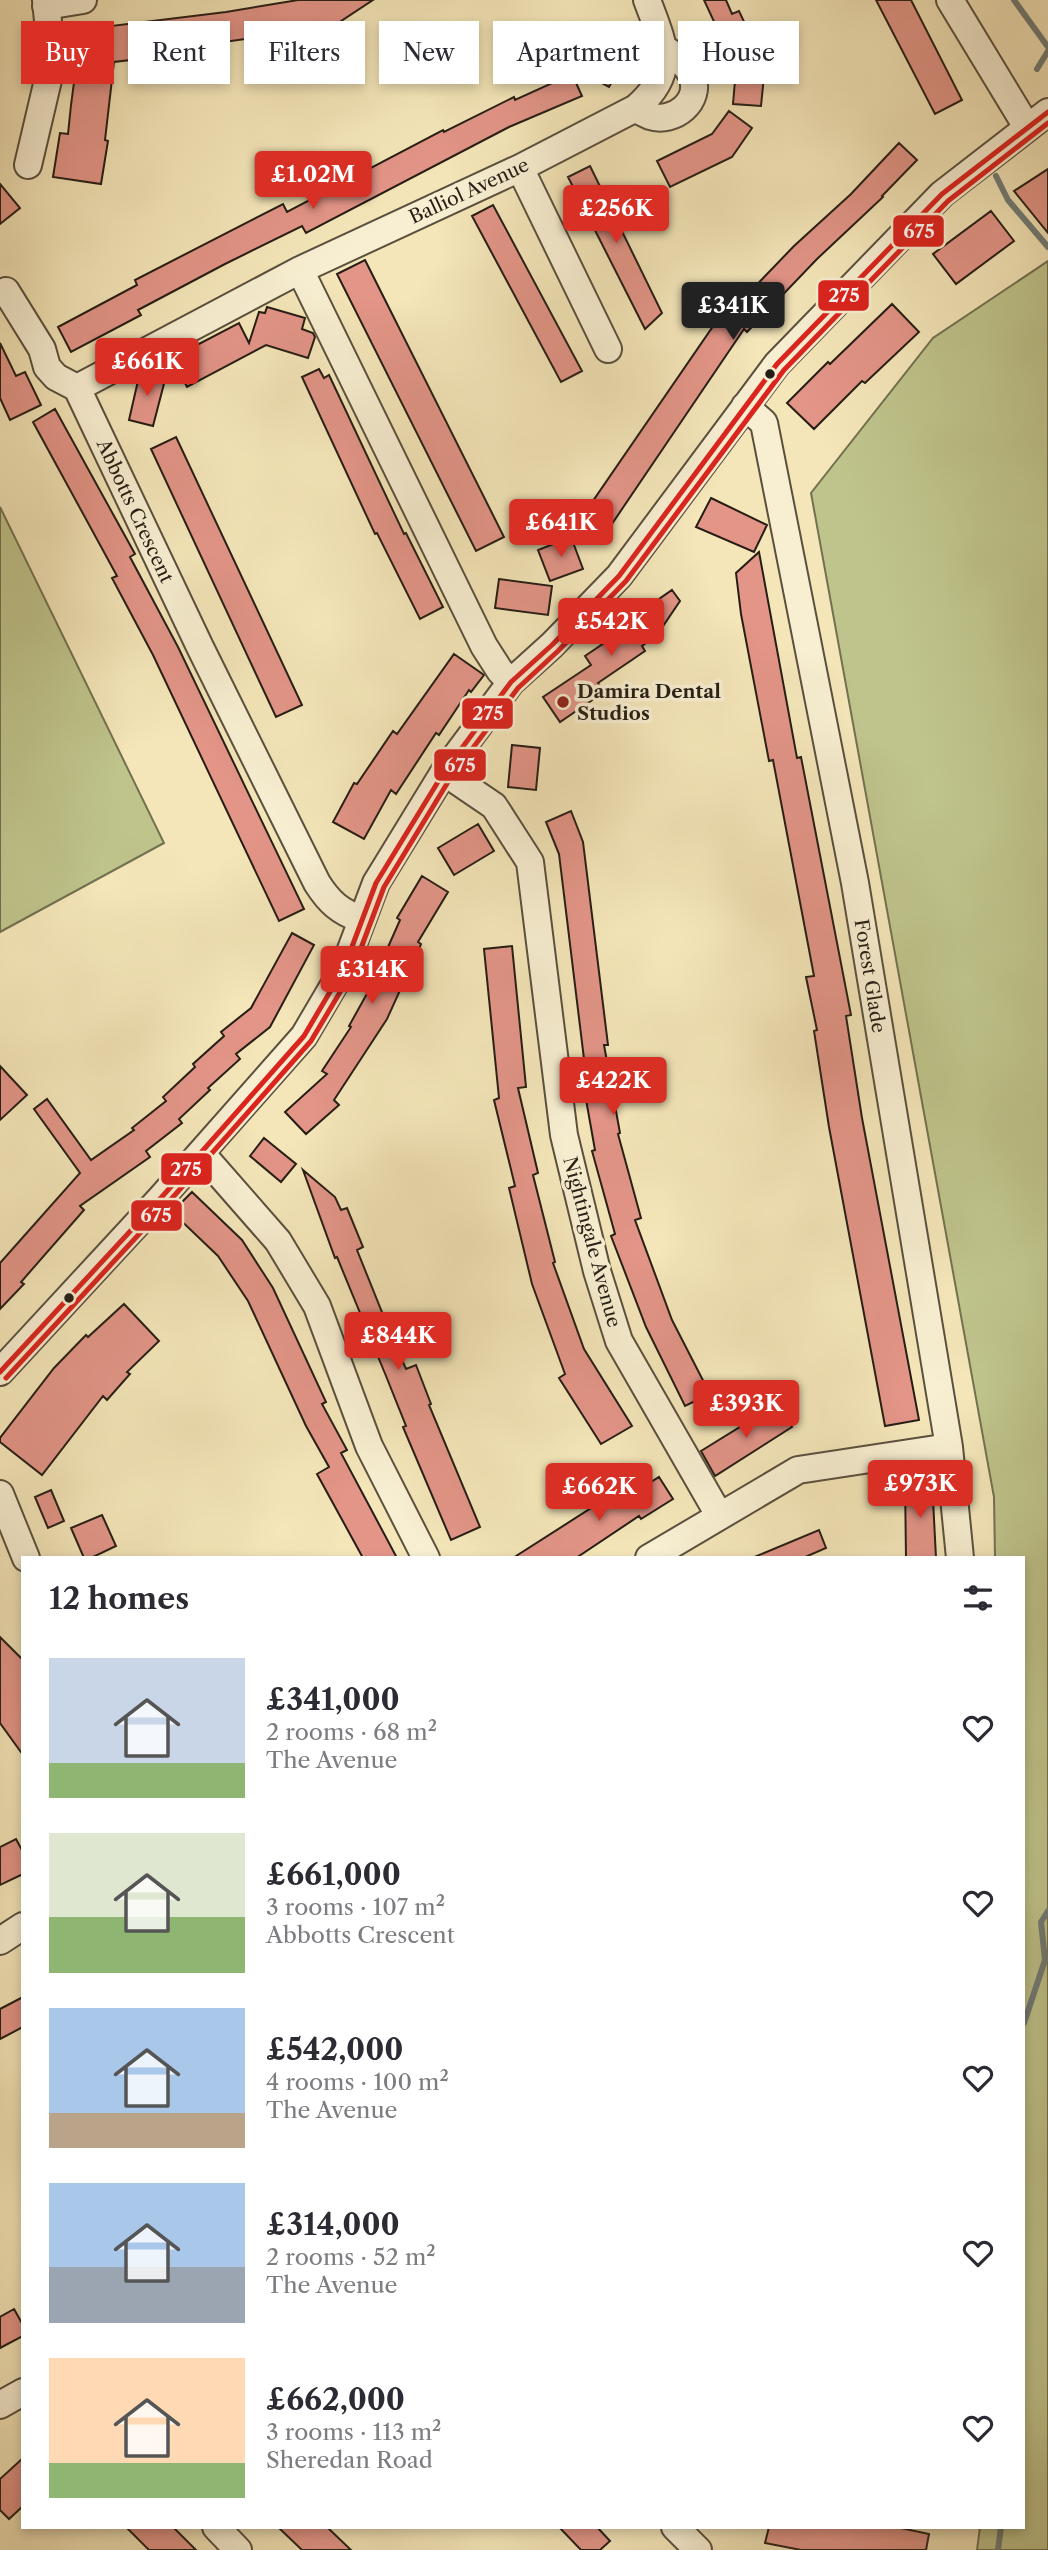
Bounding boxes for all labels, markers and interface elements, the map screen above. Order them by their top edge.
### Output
chip: Buy [21,21,114,84]
chip: Rent [128,21,230,84]
chip: Filters [244,21,365,84]
chip: New [379,21,479,84]
chip: Apartment [493,21,664,84]
chip: House [678,21,799,84]
pin: £1.02M [256,152,370,211]
street label: Balliol Avenue [405,153,533,229]
text: £1.02M [271,160,355,188]
pin: £256K [567,186,665,245]
text: £256K [579,194,653,222]
line badge: 675 [892,214,945,248]
text: 675 [903,220,935,243]
line badge: 275 [817,279,870,312]
pin: £341K [684,282,782,342]
text: 275 [828,284,860,307]
text: £341K [698,291,768,319]
pin: £661K [98,338,196,398]
text: £661K [111,347,183,375]
unlabelled marker [763,367,777,381]
street label: Abbotts Crescent [91,435,178,587]
pin: £641K [512,500,610,559]
text: £641K [525,508,597,536]
pin: £542K [562,598,660,658]
text: £542K [574,607,648,635]
place label: Damira Dental Studios [577,680,721,725]
marker: Damira Dental Studios [555,694,571,710]
line badge: 275 [461,697,514,730]
text: 275 [472,702,504,725]
line badge: 675 [433,748,487,782]
text: 675 [444,754,476,777]
street label: Forest Glade [850,918,890,1034]
pin: £314K [323,946,421,1006]
text: £314K [337,955,407,983]
pin: £422K [564,1058,662,1117]
text: £422K [576,1066,650,1094]
line badge: 275 [160,1152,213,1186]
street label: Nightingale Avenue [558,1154,626,1330]
text: 275 [170,1158,202,1181]
line badge: 675 [130,1199,183,1232]
text: 675 [140,1204,172,1227]
unlabelled marker [62,1291,76,1305]
pin: £844K [349,1312,447,1372]
text: £844K [360,1321,436,1349]
pin: £393K [697,1380,795,1440]
text: £393K [709,1389,783,1417]
pin: £973K [871,1460,969,1520]
pin: £662K [550,1464,648,1523]
text: £973K [884,1469,956,1497]
text: £662K [562,1472,636,1500]
icon: filters [959,1579,997,1617]
text: 12 homes [49,1580,189,1617]
text: £341,000 [266,1681,400,1718]
icon: home [105,1686,189,1770]
icon: heart [959,1709,997,1747]
text: 2 rooms · 68 m² [266,1718,437,1746]
text: The Avenue [266,1746,397,1774]
text: £661,000 [266,1856,401,1893]
icon: home [105,1861,189,1945]
icon: heart [959,1884,997,1922]
text: 3 rooms · 107 m² [266,1893,445,1921]
text: Abbotts Crescent [266,1921,455,1949]
text: £542,000 [266,2031,403,2068]
icon: home [105,2036,189,2120]
icon: heart [959,2059,997,2097]
text: 4 rooms · 100 m² [266,2068,449,2096]
text: The Avenue [266,2096,397,2124]
text: £314,000 [266,2206,400,2243]
icon: home [105,2211,189,2295]
icon: heart [959,2234,997,2272]
text: 2 rooms · 52 m² [266,2243,436,2271]
text: The Avenue [266,2271,397,2299]
text: £662,000 [266,2381,405,2418]
icon: home [105,2386,189,2470]
icon: heart [959,2409,997,2447]
text: 3 rooms · 113 m² [266,2418,442,2446]
text: Sheredan Road [266,2446,433,2474]

